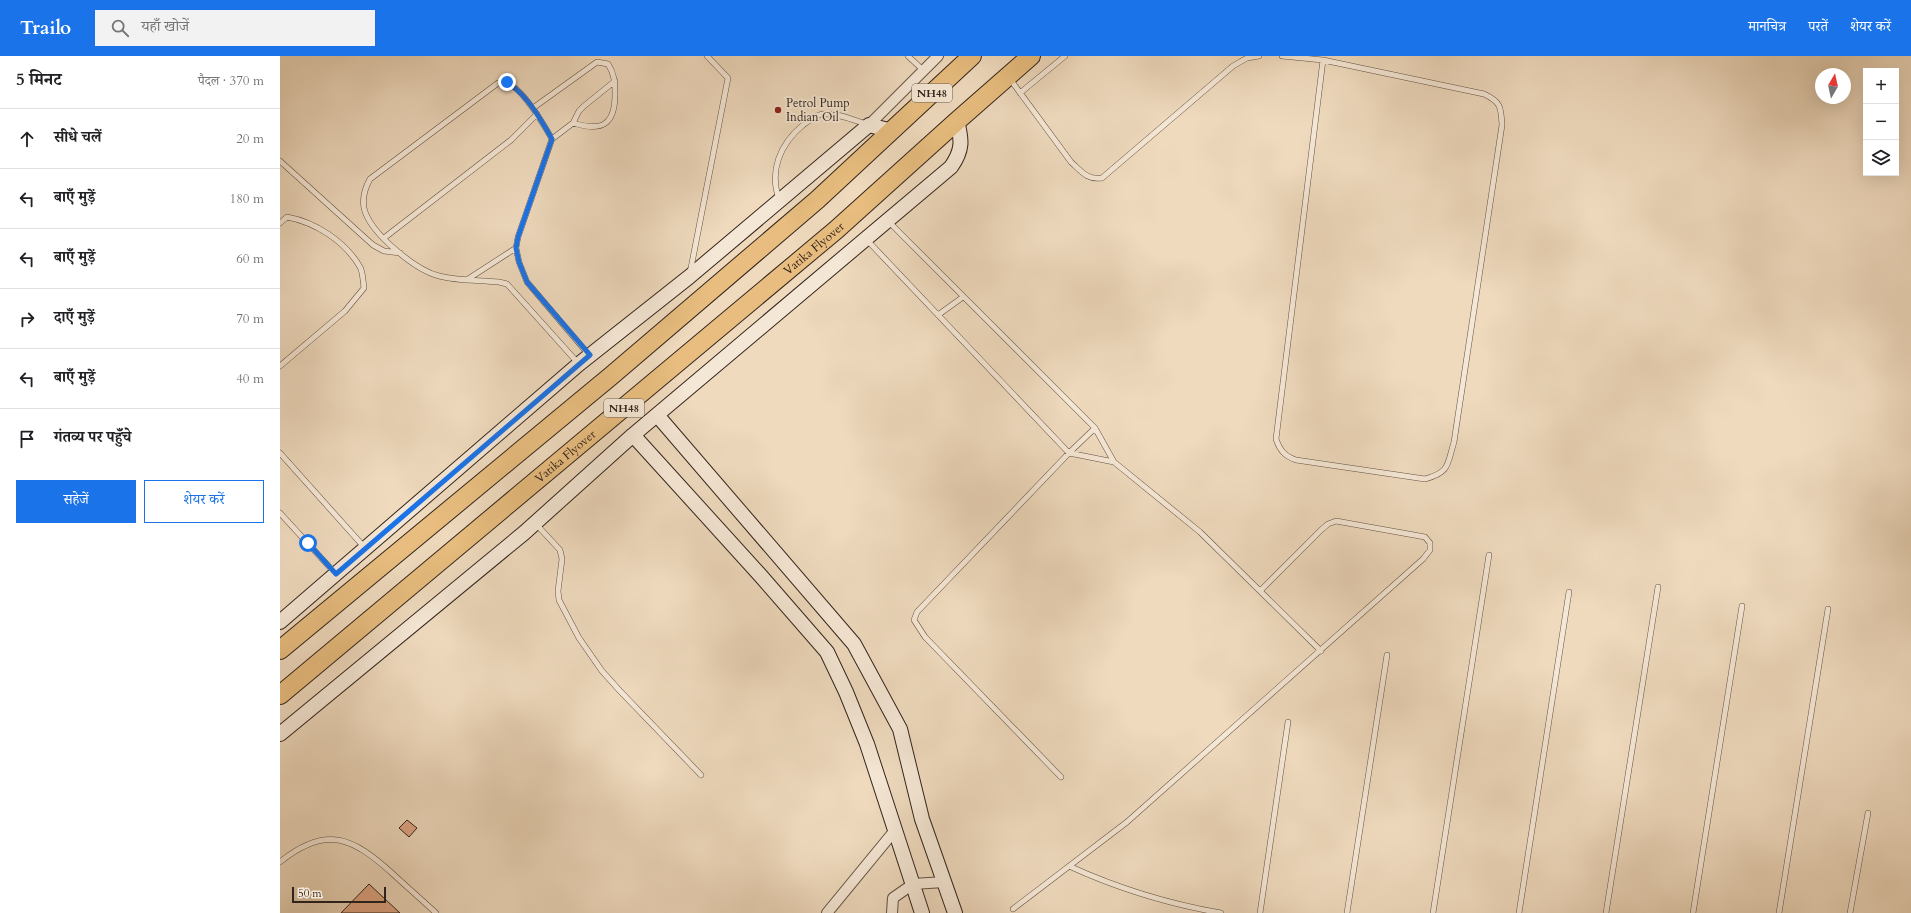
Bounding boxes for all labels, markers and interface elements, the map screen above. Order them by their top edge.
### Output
search box [95,10,375,46]
text: Trailo [20,15,71,41]
text: यहाँ खोजें [141,16,189,36]
icon: search [109,17,131,39]
text: मानचित्र [1748,17,1786,36]
text: परतें [1808,17,1828,36]
text: शेयर करें [1850,17,1891,36]
text: 5 मिनट [16,68,62,91]
north arrow [1815,68,1851,104]
map controls [1863,68,1899,176]
button: + [1863,68,1899,104]
text: पैदल · 370 m [198,72,264,90]
route end [498,73,516,91]
road number: NH48 [912,84,952,102]
place label: Petrol Pump Indian Oil [786,95,850,125]
button: − [1863,104,1899,140]
marker: Petrol Pump Indian Oil [773,105,783,115]
text: सीधे चलें [54,127,102,147]
icon: ahead [16,128,38,150]
text: 20 m [236,130,264,148]
button: layers [1863,140,1899,176]
text: बाएँ मुड़ें [54,187,95,207]
icon: left [16,188,38,210]
text: 180 m [230,190,264,208]
street label: Vatika Flyover [780,218,848,279]
text: बाएँ मुड़ें [54,247,95,267]
icon: left [16,248,38,270]
text: 60 m [236,250,264,268]
text: दाएँ मुड़ें [54,307,95,327]
icon: right [16,308,38,330]
text: 70 m [236,310,264,328]
text: बाएँ मुड़ें [54,367,95,387]
icon: left [16,368,38,390]
text: 40 m [236,370,264,388]
road number: NH48 [604,399,644,417]
street label: Vatika Flyover [532,426,600,486]
text: गंतव्य पर पहुँचे [54,427,131,447]
icon: arrive [16,428,38,450]
button: सहेजें [16,480,136,523]
button: शेयर करें [144,480,264,523]
route start [299,534,317,552]
scale bar [292,885,386,904]
text: 50 m [298,886,322,901]

